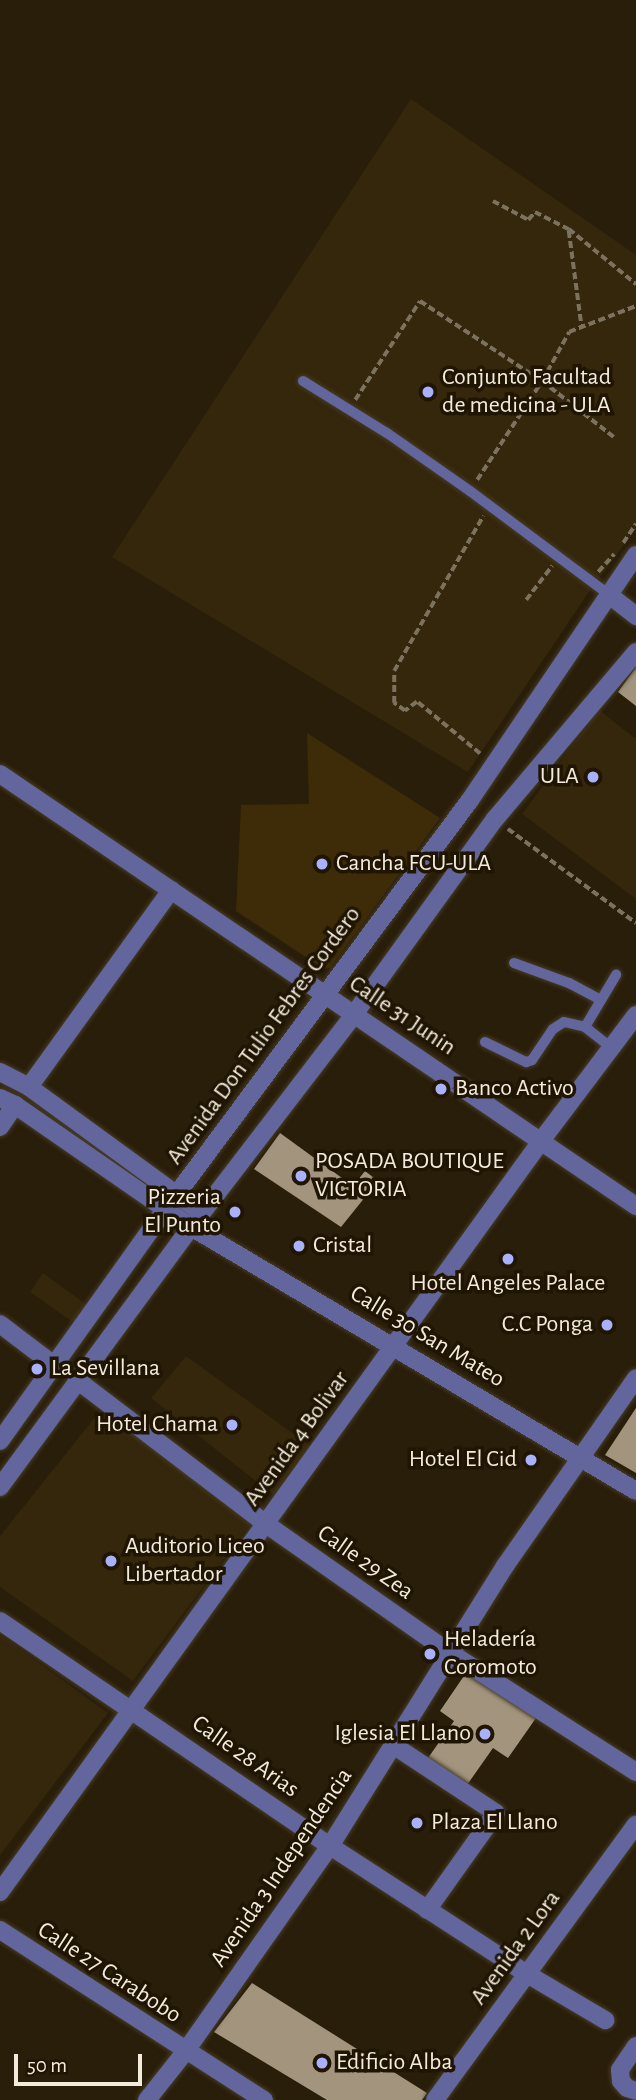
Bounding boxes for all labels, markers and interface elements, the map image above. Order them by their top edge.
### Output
place label: Conjunto Facultad de medicina - ULA [442,364,611,420]
marker: Conjunto Facultad de medicina - ULA [420,384,436,400]
place label: ULA [540,763,579,791]
marker: ULA [585,769,601,785]
place label: Cancha FCU-ULA [336,850,491,878]
marker: Cancha FCU-ULA [314,856,330,872]
street label: Avenida Don Tulio Febres Cordero [161,901,367,1171]
street label: Calle 31 Junin [343,970,461,1062]
place label: Banco Activo [455,1075,574,1103]
marker: Banco Activo [433,1081,449,1097]
place label: POSADA BOUTIQUE VICTORIA [315,1148,504,1204]
marker: POSADA BOUTIQUE VICTORIA [293,1168,309,1184]
place label: Pizzeria El Punto [144,1184,221,1240]
marker: Pizzeria El Punto [227,1204,243,1220]
place label: Cristal [313,1232,372,1260]
marker: Cristal [291,1238,307,1254]
marker: Hotel Angeles Palace [500,1251,516,1267]
place label: Hotel Angeles Palace [411,1270,605,1298]
street label: Calle 30 San Mateo [345,1280,509,1394]
place label: C.C Ponga [502,1311,593,1339]
marker: C.C Ponga [599,1317,615,1333]
place label: La Sevillana [51,1355,160,1383]
marker: La Sevillana [29,1361,45,1377]
street label: Avenida 4 Bolivar [238,1366,356,1512]
place label: Hotel Chama [96,1411,218,1439]
marker: Hotel Chama [224,1417,240,1433]
place label: Hotel El Cid [409,1446,517,1474]
marker: Hotel El Cid [523,1452,539,1468]
street label: Calle 29 Zea [311,1519,419,1607]
place label: Auditorio Liceo Libertador [125,1533,265,1589]
marker: Auditorio Liceo Libertador [103,1553,119,1569]
place label: Heladería Coromoto [444,1626,537,1682]
marker: Heladería Coromoto [422,1646,438,1662]
street label: Calle 28 Arias [186,1710,304,1804]
place label: Iglesia El Llano [334,1720,471,1748]
marker: Iglesia El Llano [477,1726,493,1742]
street label: Avenida 3 Independencia [205,1763,359,1973]
place label: Plaza El Llano [431,1809,558,1837]
marker: Plaza El Llano [409,1815,425,1831]
street label: Avenida 2 Lora [465,1885,567,2011]
street label: Calle 27 Carabobo [32,1916,186,2030]
scale bar [18,2040,145,2084]
place label: Edificio Alba [336,2049,453,2077]
text: 50 m [27,2055,67,2076]
marker: Edificio Alba [314,2055,330,2071]

